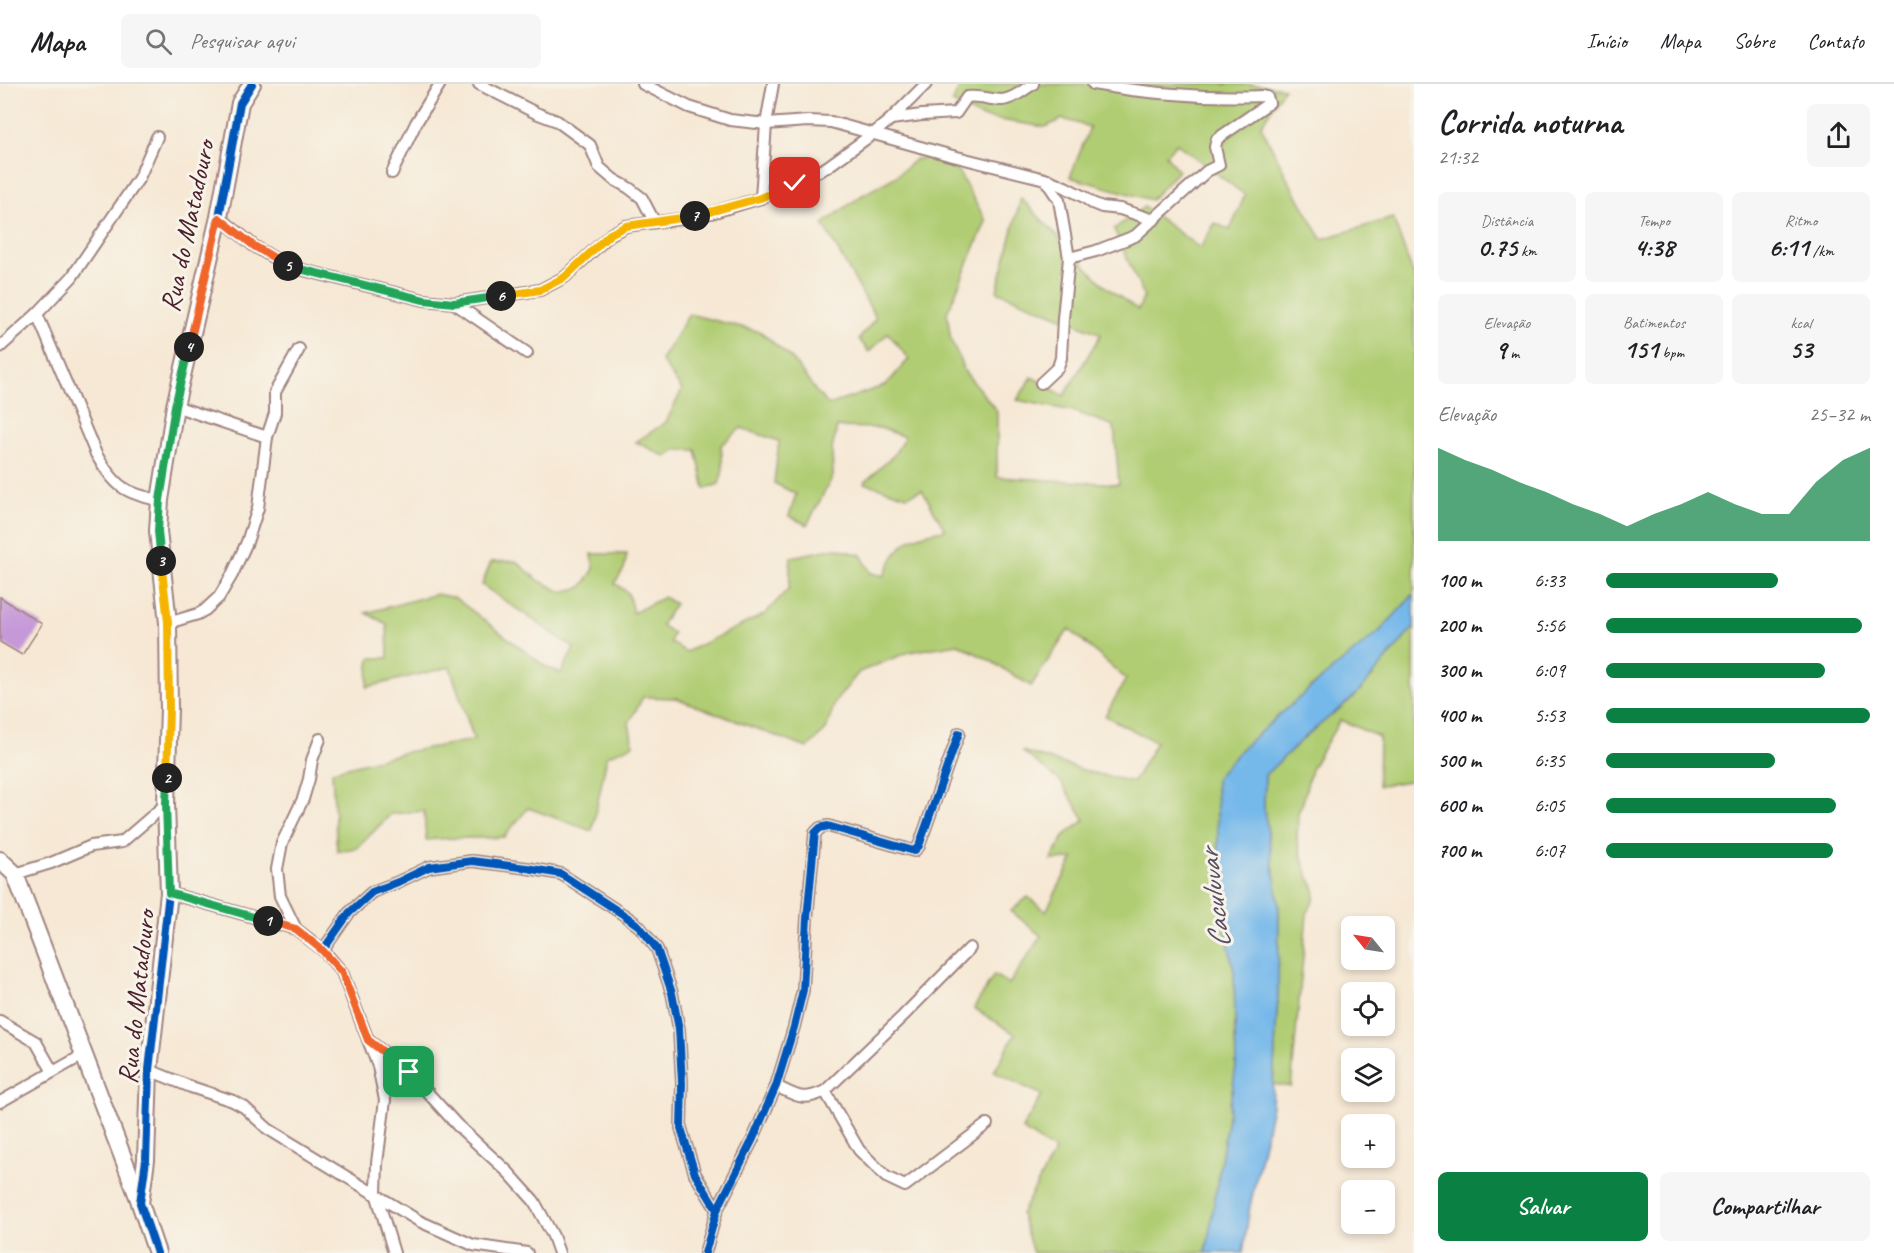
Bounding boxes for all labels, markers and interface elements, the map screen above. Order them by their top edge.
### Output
search box [121,14,541,68]
text: Mapa [30,24,85,59]
icon: search [142,25,175,58]
text: Pesquisar aqui [190,27,295,55]
text: Início [1587,28,1627,54]
text: Mapa [1660,28,1701,54]
text: Sobre [1734,28,1774,54]
text: Contato [1807,28,1864,54]
text: Corrida noturna [1438,101,1622,143]
button: share [1807,104,1870,167]
street label: Rua do Matadouro [152,134,223,315]
text: 21:32 [1438,145,1478,170]
pin [769,157,820,208]
icon: check [778,166,811,199]
pin: 7 [680,201,710,231]
text: 7 [691,206,699,226]
text: Distância [1481,211,1533,231]
text: Tempo [1638,211,1670,231]
text: Ritmo [1785,211,1817,231]
text: 0.75 [1477,231,1517,264]
text: 4:38 [1634,231,1674,264]
text: 6:11 [1768,231,1809,264]
text: km [1517,241,1537,261]
text: /km [1809,241,1834,261]
pin: 5 [273,251,303,281]
text: 5 [285,256,291,276]
pin: 6 [486,281,516,311]
text: 6 [497,286,505,306]
text: Elevação [1484,313,1530,333]
text: Batimentos [1623,313,1685,333]
text: kcal [1790,313,1812,333]
pin: 4 [174,332,204,362]
text: 9 [1495,333,1506,366]
text: 151 [1624,333,1658,366]
text: 53 [1790,333,1812,366]
text: 4 [185,337,193,357]
text: m [1506,343,1519,363]
text: bpm [1658,343,1684,363]
text: Elevação [1438,402,1496,427]
text: 25–32 m [1809,402,1870,427]
pin: 3 [146,546,176,576]
text: 3 [157,551,165,571]
text: 100 m [1438,568,1481,593]
text: 6:33 [1534,568,1565,593]
text: 200 m [1438,613,1481,638]
text: 5:56 [1534,613,1565,638]
text: 300 m [1438,658,1481,683]
text: 6:09 [1534,658,1565,683]
text: 400 m [1438,703,1481,728]
text: 5:53 [1534,703,1565,728]
text: 500 m [1438,748,1481,773]
text: 6:35 [1534,748,1565,773]
pin: 2 [152,763,182,793]
text: 2 [163,768,171,788]
text: 600 m [1438,793,1482,818]
text: 6:05 [1534,793,1565,818]
text: 700 m [1438,838,1481,863]
text: 6:07 [1534,838,1565,863]
water label: Caculuvar [1188,842,1239,950]
street label: Rua do Matadouro [109,905,163,1086]
pin: 1 [253,906,283,936]
text: 1 [264,911,272,931]
north arrow [1341,916,1395,970]
map controls [1341,916,1395,1234]
button: locate [1341,982,1395,1036]
pin [383,1046,434,1097]
button: layers [1341,1048,1395,1102]
icon: arrive [392,1055,425,1088]
button: + [1341,1114,1395,1168]
button: Salvar [1438,1172,1648,1241]
button: Compartilhar [1660,1172,1870,1241]
button: − [1341,1180,1395,1234]

